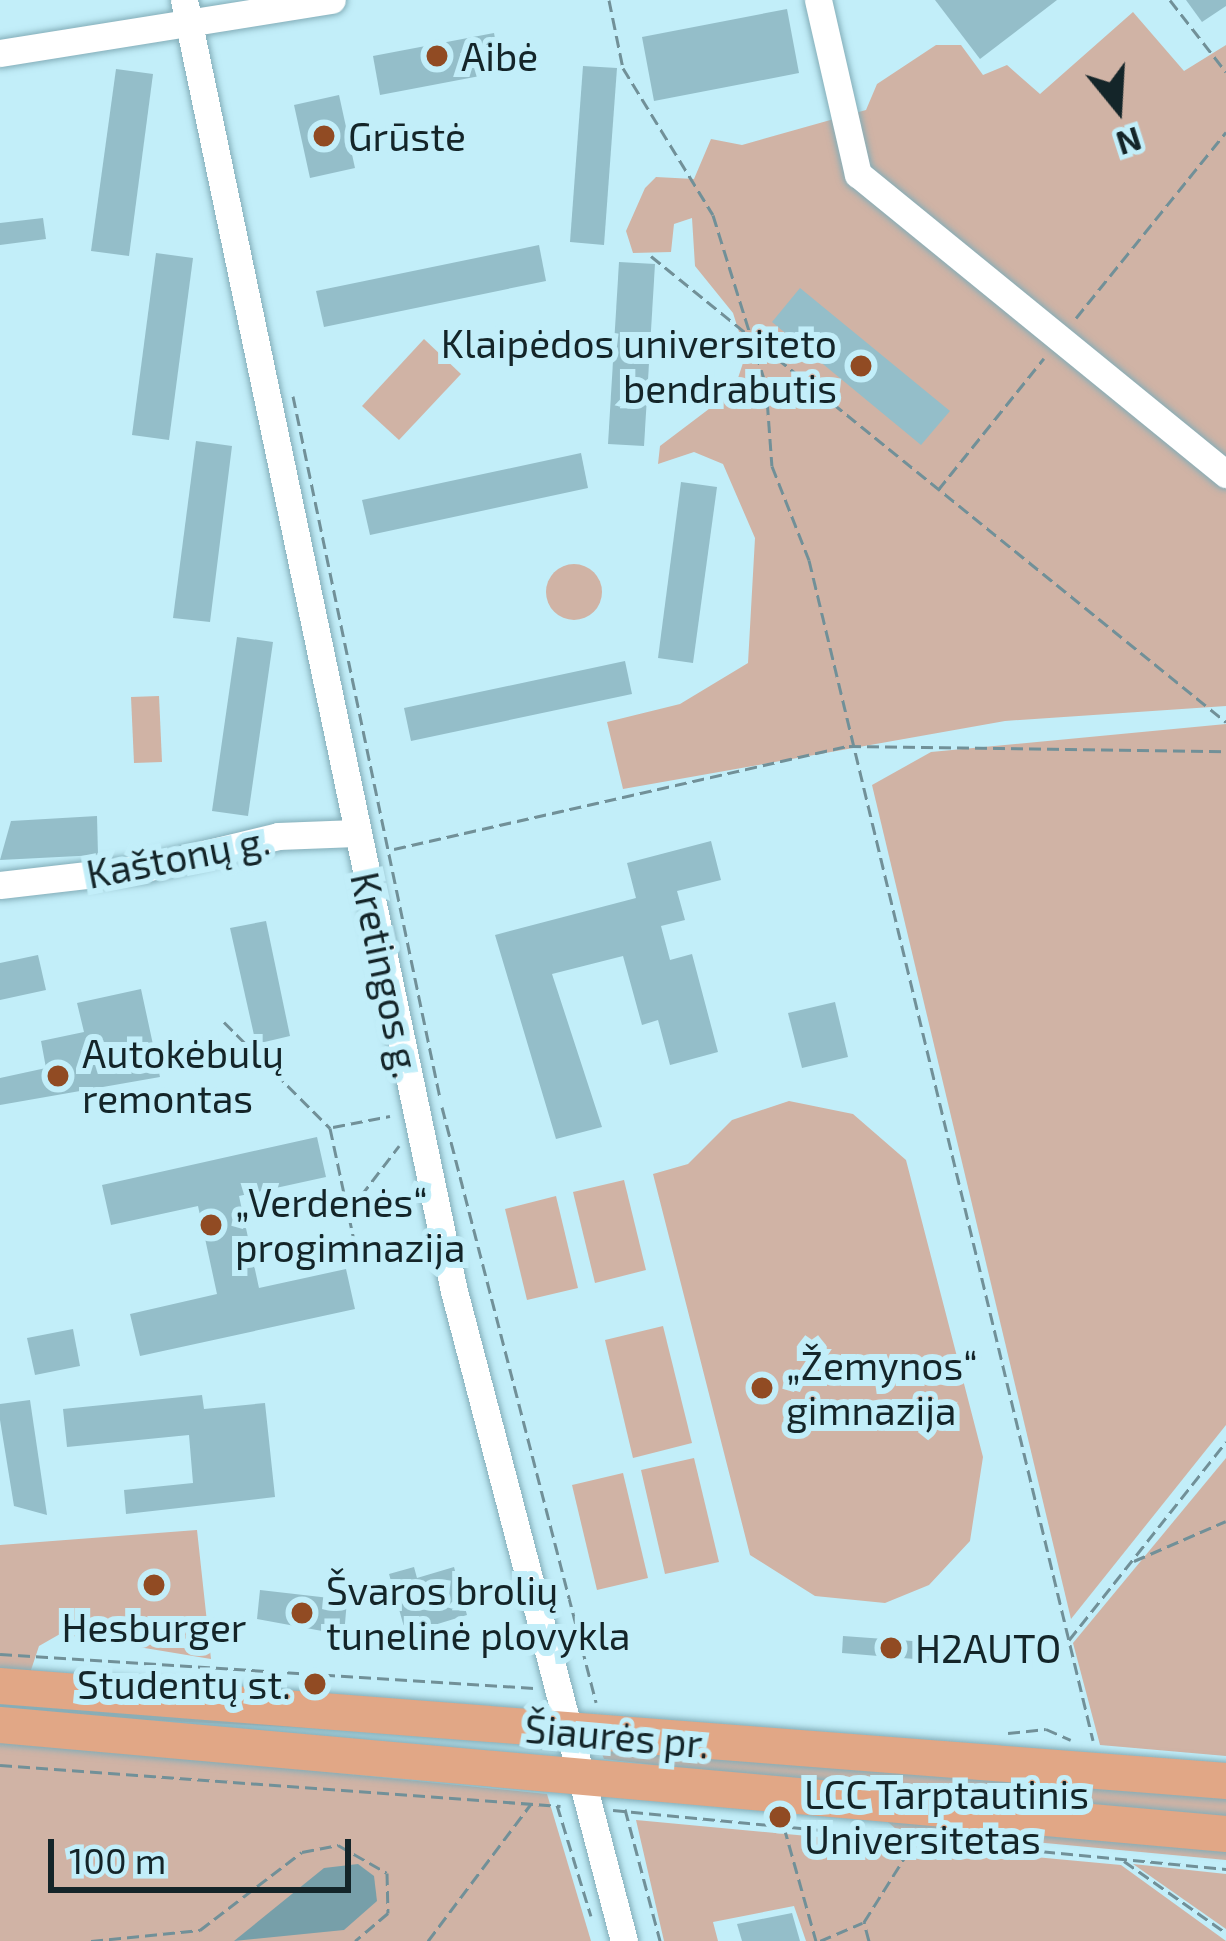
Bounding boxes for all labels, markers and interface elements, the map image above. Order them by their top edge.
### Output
place label: Aibė [461,33,538,79]
marker: Aibė [424,43,450,69]
north arrow [1058,48,1178,168]
place label: Grūstė [348,113,466,159]
text: N [1112,120,1147,165]
marker: Grūstė [311,123,337,149]
place label: Klaipėdos universiteto bendrabutis [441,321,837,412]
marker: Klaipėdos universiteto bendrabutis [848,353,874,379]
street label: Kaštonų g. [82,816,274,898]
street label: Kretingos g. [341,868,431,1082]
place label: Autokėbulų remontas [82,1031,284,1122]
marker: Autokėbulų remontas [45,1063,71,1089]
place label: „Verdenės“ progimnazija [235,1180,465,1271]
marker: „Verdenės“ progimnazija [198,1212,224,1238]
place label: „Žemynos“ gimnazija [786,1343,978,1434]
marker: „Žemynos“ gimnazija [749,1375,775,1401]
place label: Švaros brolių tunelinė plovykla [326,1568,631,1659]
marker: Hesburger [141,1572,167,1598]
marker: Švaros brolių tunelinė plovykla [289,1600,315,1626]
place label: Hesburger [62,1604,246,1650]
place label: H2AUTO [915,1625,1061,1671]
marker: H2AUTO [878,1635,904,1661]
place label: Studentų st. [77,1661,291,1707]
marker: Studentų st. [302,1671,328,1697]
street label: Šiaurės pr. [523,1705,711,1767]
place label: LCC Tarptautinis Universitetas [804,1772,1090,1863]
marker: LCC Tarptautinis Universitetas [767,1804,793,1830]
scale bar [54,1815,357,1889]
text: 100 m [69,1838,166,1881]

